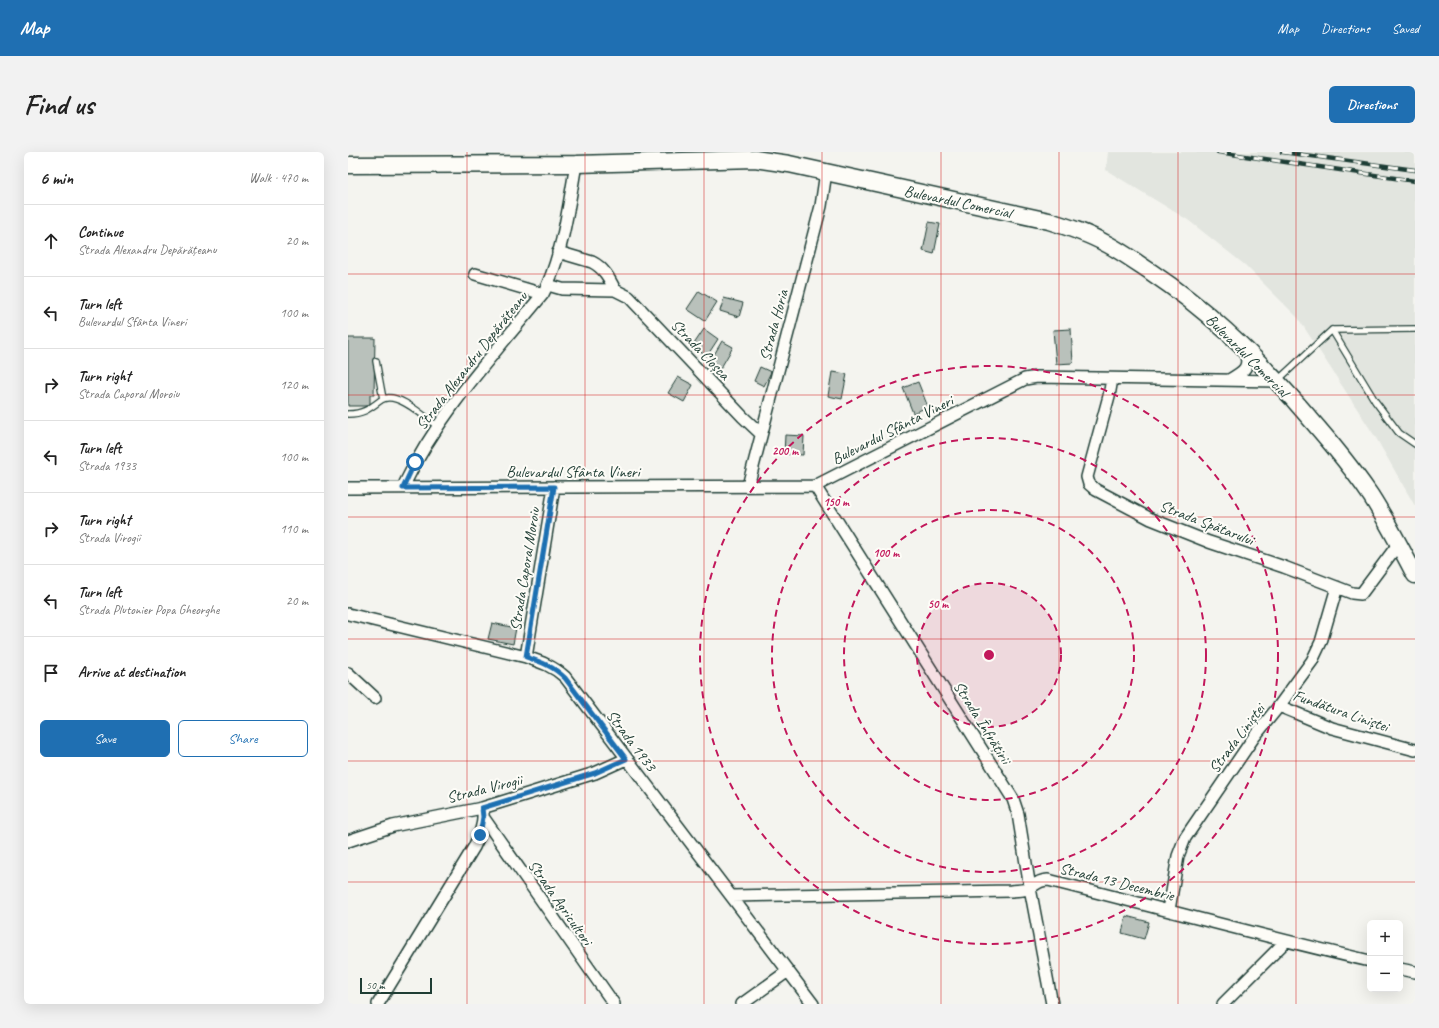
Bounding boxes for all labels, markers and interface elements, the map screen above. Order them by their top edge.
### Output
text: Map [20,16,50,40]
text: Map [1278,20,1299,37]
text: Directions [1321,20,1370,37]
text: Saved [1392,20,1419,37]
button: Directions [1329,86,1415,123]
text: Find us [24,87,94,122]
text: 6 min [40,168,73,189]
text: Walk · 470 m [249,170,308,186]
street label: Bulevardul Comercial [902,181,1017,224]
text: Continue [78,223,123,242]
icon: ahead [40,230,62,252]
text: 20 m [286,233,308,249]
text: Strada Alexandru Depărățeanu [78,242,217,258]
street label: Strada Alexandru Depărățeanu [411,286,533,434]
street label: Strada Horia [755,286,793,363]
text: Turn left [78,295,121,314]
icon: left [40,302,62,324]
text: 100 m [280,305,308,321]
street label: Bulevardul Comercial [1202,310,1295,404]
text: Bulevardul Sfânta Vineri [78,314,186,330]
street label: Strada Cloșca [666,315,735,385]
text: Turn right [78,367,131,386]
icon: right [40,374,62,396]
text: 120 m [280,377,308,393]
text: Strada Caporal Moroiu [78,386,179,402]
street label: Bulevardul Sfânta Vineri [828,390,958,469]
text: Turn left [78,439,121,458]
text: 200 m [772,443,799,459]
icon: left [40,446,62,468]
text: 100 m [280,449,308,465]
route start [406,453,424,471]
text: Strada 1933 [78,458,136,474]
street label: Bulevardul Sfânta Vineri [506,462,642,482]
text: 150 m [823,494,850,510]
street label: Strada Spătarului [1157,496,1258,551]
street label: Strada Caporal Moroiu [505,505,545,632]
text: Turn right [78,511,131,530]
icon: right [40,518,62,540]
text: 110 m [280,521,308,537]
text: Strada Virogii [78,530,140,546]
text: 100 m [873,545,900,561]
text: Turn left [78,583,121,602]
icon: left [40,590,62,612]
text: 20 m [286,593,308,609]
text: 50 m [928,596,949,612]
text: Strada Plutonier Popa Gheorghe [78,602,219,618]
centre of rings [982,648,996,662]
icon: arrive [40,662,62,684]
text: Arrive at destination [78,663,185,682]
street label: Strada Înfrățirii [949,677,1017,769]
street label: Fundătura Liniștei [1290,685,1393,737]
street label: Strada Liniștei [1204,698,1271,777]
street label: Strada 1933 [602,706,662,777]
button: Save [40,720,170,757]
button: Share [178,720,308,757]
street label: Strada Virogii [445,770,526,808]
route end [471,826,489,844]
street label: Strada Agricultori [523,856,598,951]
street label: Strada 13 Decembrie [1057,858,1178,906]
map controls [1367,920,1403,992]
button: + [1367,920,1403,956]
button: − [1367,956,1403,992]
scale bar [360,976,432,995]
text: 50 m [366,978,385,992]

